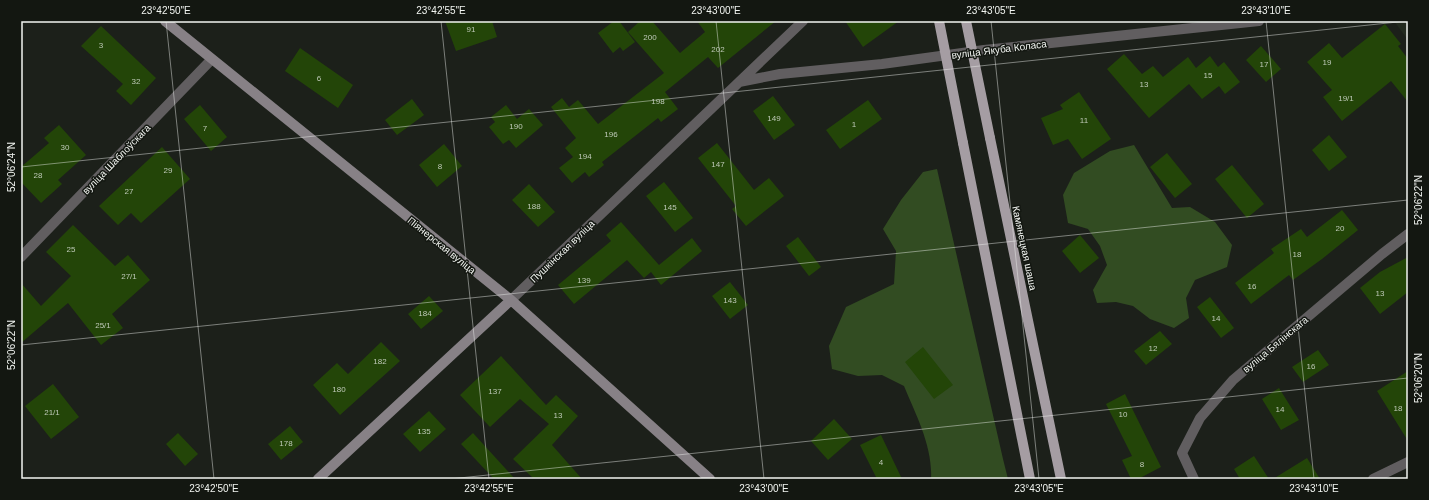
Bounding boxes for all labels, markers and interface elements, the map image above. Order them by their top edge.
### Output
text: 23°42'50"E [141,5,191,16]
text: 23°42'55"E [416,5,466,16]
text: 23°43'00"E [691,5,741,16]
text: 23°43'05"E [966,5,1016,16]
text: 23°43'10"E [1241,5,1291,16]
house number: 91 [467,25,476,34]
house number: 200 [643,33,657,42]
street label: вуліца Якуба Коласа [951,38,1048,61]
house number: 3 [99,41,104,50]
house number: 202 [711,45,725,54]
house number: 19 [1323,58,1332,67]
house number: 17 [1260,60,1269,69]
house number: 15 [1204,71,1213,80]
house number: 6 [317,74,322,83]
house number: 32 [132,77,141,86]
house number: 13 [1140,80,1149,89]
house number: 19/1 [1338,94,1354,103]
house number: 198 [651,97,665,106]
house number: 149 [767,114,781,123]
house number: 11 [1080,116,1089,125]
house number: 1 [852,120,857,129]
street label: вуліца Шаблоўскага [80,122,153,196]
house number: 190 [509,122,523,131]
house number: 7 [203,124,208,133]
house number: 196 [604,130,618,139]
text: 52°06'24"N [6,142,17,192]
house number: 30 [61,143,70,152]
house number: 194 [578,152,592,161]
house number: 147 [711,160,725,169]
house number: 8 [438,162,443,171]
house number: 29 [164,166,173,175]
house number: 28 [34,171,43,180]
text: 52°06'22"N [1413,175,1424,225]
house number: 27 [125,187,134,196]
house number: 188 [527,202,541,211]
house number: 145 [663,203,677,212]
street label: Камянецкая шаша [1010,205,1039,292]
street label: Піянерская вуліца [406,215,478,276]
street label: Пушкінская вуліца [528,218,597,285]
house number: 20 [1336,224,1345,233]
house number: 25 [67,245,76,254]
house number: 18 [1293,250,1302,259]
house number: 27/1 [121,272,137,281]
house number: 139 [577,276,591,285]
house number: 16 [1248,282,1257,291]
house number: 13 [1376,289,1385,298]
house number: 143 [723,296,737,305]
house number: 184 [418,309,432,318]
house number: 14 [1212,314,1221,323]
street label: вуліца Бялінскага [1240,314,1310,375]
text: 52°06'22"N [6,320,17,370]
house number: 25/1 [95,321,111,330]
house number: 12 [1149,344,1158,353]
text: 52°06'20"N [1413,353,1424,403]
house number: 182 [373,357,387,366]
house number: 16 [1307,362,1316,371]
house number: 180 [332,385,346,394]
house number: 137 [488,387,502,396]
house number: 18 [1394,404,1403,413]
house number: 14 [1276,405,1285,414]
house number: 21/1 [44,408,60,417]
house number: 10 [1119,410,1128,419]
house number: 13 [554,411,563,420]
house number: 135 [417,427,431,436]
house number: 178 [279,439,293,448]
house number: 4 [879,458,884,467]
house number: 8 [1140,460,1145,469]
text: 23°42'50"E [189,483,239,494]
text: 23°42'55"E [464,483,514,494]
text: 23°43'00"E [739,483,789,494]
text: 23°43'05"E [1014,483,1064,494]
text: 23°43'10"E [1289,483,1339,494]

